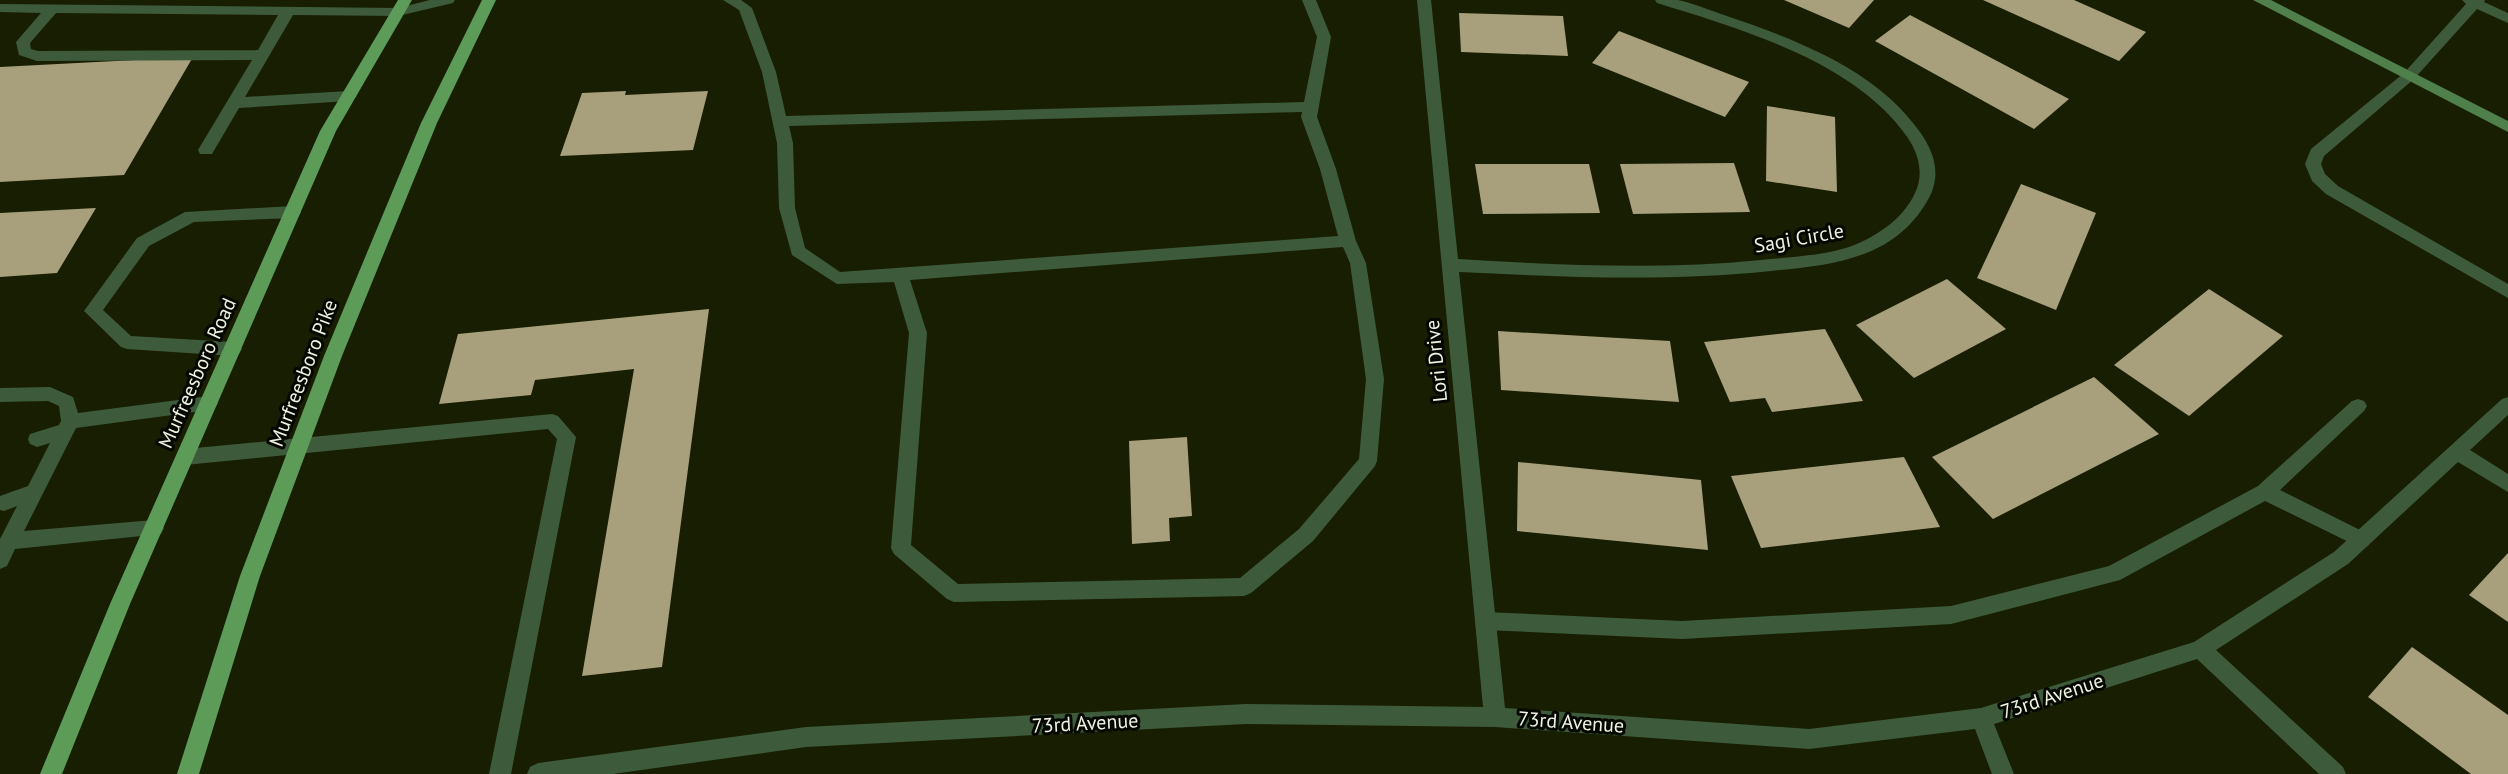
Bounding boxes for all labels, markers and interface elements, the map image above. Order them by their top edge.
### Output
street label: Sagi Circle [1752,217,1846,259]
street label: Murfreesboro Road [152,294,242,452]
street label: Murfreesboro Pike [263,296,343,450]
street label: Lori Drive [1419,319,1453,403]
street label: 73rd Avenue [1997,667,2107,725]
street label: 73rd Avenue [1517,705,1625,739]
street label: 73rd Avenue [1031,707,1139,739]

